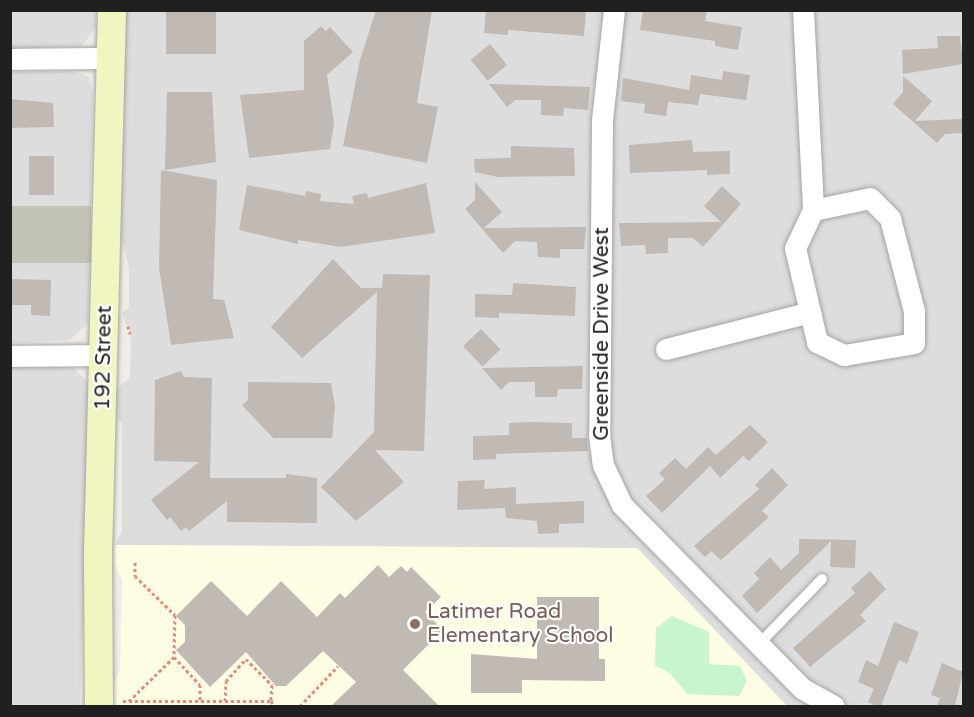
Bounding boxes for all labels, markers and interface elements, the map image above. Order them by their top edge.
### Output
street label: Greenside Drive West [589,227,615,441]
street label: 192 Street [90,305,118,411]
place label: Latimer Road Elementary School [427,599,614,649]
marker: Latimer Road Elementary School [408,617,422,631]

